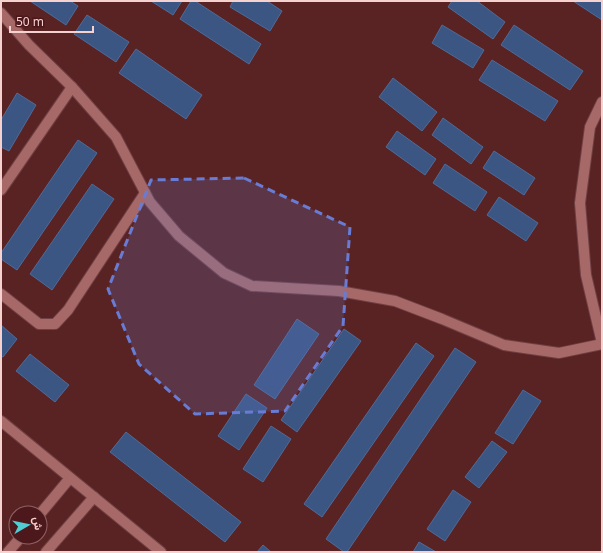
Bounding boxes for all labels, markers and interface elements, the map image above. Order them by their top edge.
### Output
scale bar [10,8,93,34]
text: 50 m [16,13,44,30]
north arrow [8,505,48,545]
text: ش [30,516,47,531]

